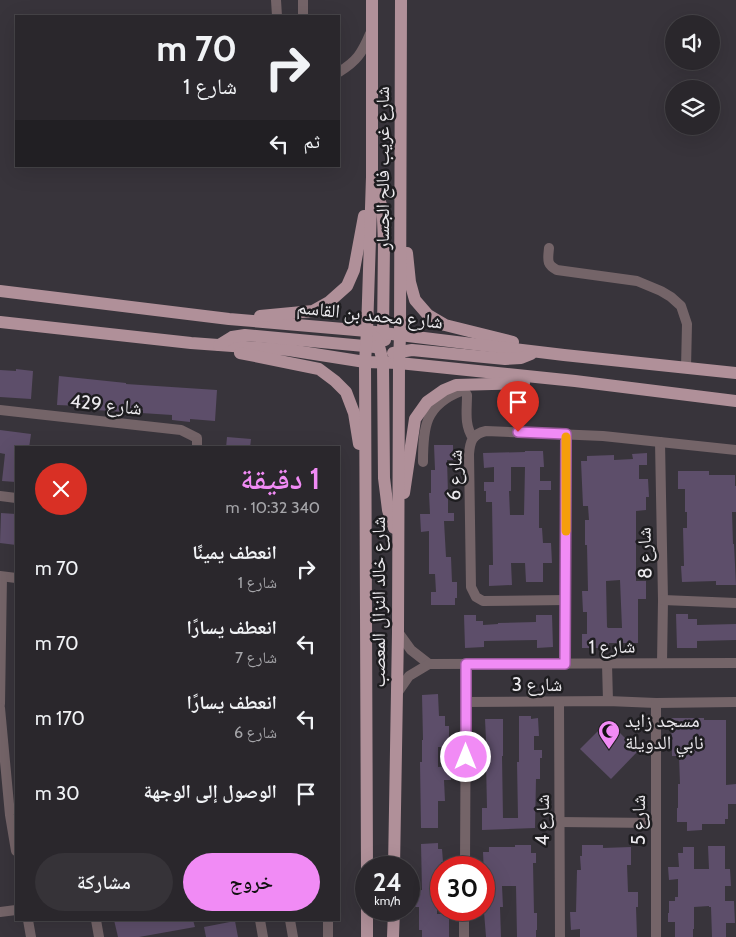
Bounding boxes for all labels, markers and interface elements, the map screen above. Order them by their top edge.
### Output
map controls [665,15,720,135]
button: sound [665,15,720,70]
text: 70 m [156,27,237,70]
icon: right [255,35,320,100]
text: شارع 1 [183,73,237,100]
button: layers [665,80,720,135]
street label: شارع غريب فالح الجسار [371,86,395,251]
icon: left [265,130,293,158]
text: ثم [303,130,320,153]
street label: شارع محمد بن القاسم [296,295,444,335]
pin [497,381,539,432]
icon: arrive [504,388,532,416]
street label: شارع 429 [69,389,143,420]
street label: شارع 6 [442,449,467,501]
text: 1 دقيقة [240,460,320,497]
button: close [35,463,87,515]
text: 340 m · 10:32 [226,498,320,517]
street label: شارع خالد النزال المعصب [367,516,390,688]
street label: شارع 8 [633,527,656,579]
text: انعطف يمينًا [192,541,277,564]
icon: right [292,555,320,583]
text: 70 m [35,557,79,580]
text: شارع 1 [238,573,277,592]
text: انعطف يسارًا [187,616,277,639]
icon: left [292,630,320,658]
text: 70 m [35,632,79,655]
street label: شارع 1 [589,635,636,658]
text: شارع 7 [235,648,277,667]
street label: شارع 3 [512,673,562,696]
text: انعطف يسارًا [187,691,277,714]
icon: left [292,705,320,733]
text: 170 m [35,707,85,730]
place label: مسجد زايد نابي الدويلة [625,709,704,758]
mosque icon: مسجد زايد نابي الدويلة [597,719,621,750]
text: شارع 6 [234,723,277,742]
position arrow [439,730,491,782]
text: الوصول إلى الوجهة [144,780,277,803]
icon: arrive [292,780,320,808]
text: 30 m [35,782,80,805]
street label: شارع 4 [531,794,554,846]
street label: شارع 5 [627,795,650,845]
button: مشاركة [35,853,173,911]
button: خروج [183,853,320,911]
speed limit sign: 30 [430,856,495,921]
text: 24 [373,867,402,897]
text: km/h [374,893,401,908]

